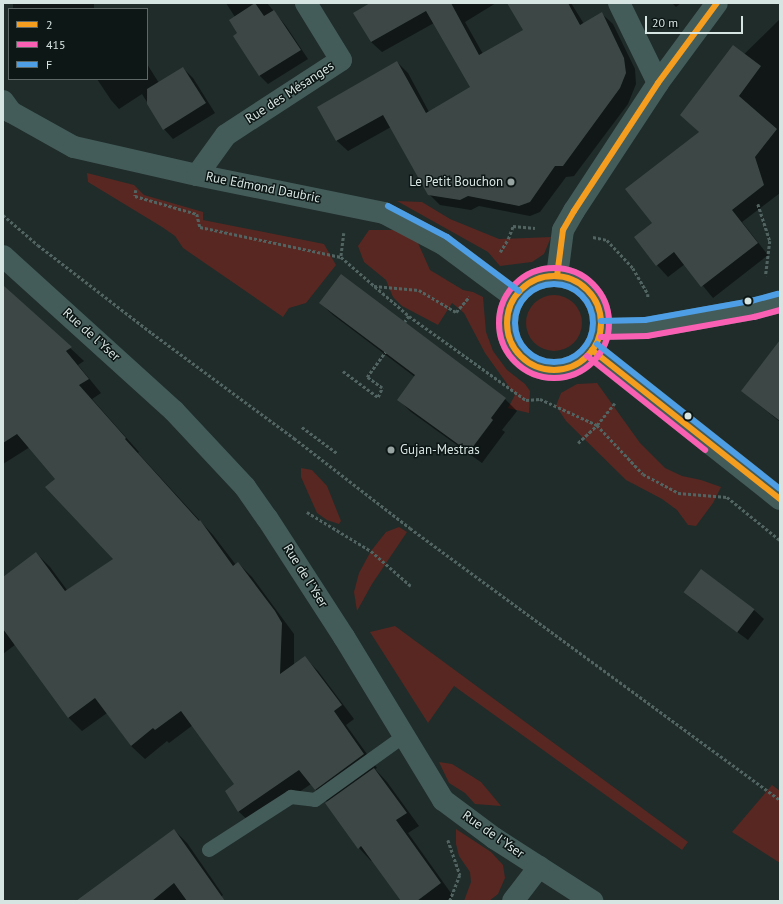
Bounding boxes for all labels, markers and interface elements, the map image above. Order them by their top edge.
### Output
legend [8,8,148,80]
scale bar [647,8,745,34]
text: 20 m [652,15,678,30]
text: 2 [46,17,53,32]
text: 415 [46,37,66,52]
text: F [46,57,52,72]
street label: Rue des Mésanges [243,59,337,127]
street label: Rue Edmond Daubric [204,169,322,207]
place label: Le Petit Bouchon [409,174,503,190]
marker: Le Petit Bouchon [506,177,516,187]
unlabelled marker [743,296,753,306]
street label: Rue de l'Yser [59,305,123,365]
unlabelled marker [683,411,693,421]
place label: Gujan-Mestras [400,442,480,458]
marker: Gujan-Mestras [385,444,397,456]
street label: Rue de l'Yser [279,541,331,611]
street label: Rue de l'Yser [459,808,527,862]

